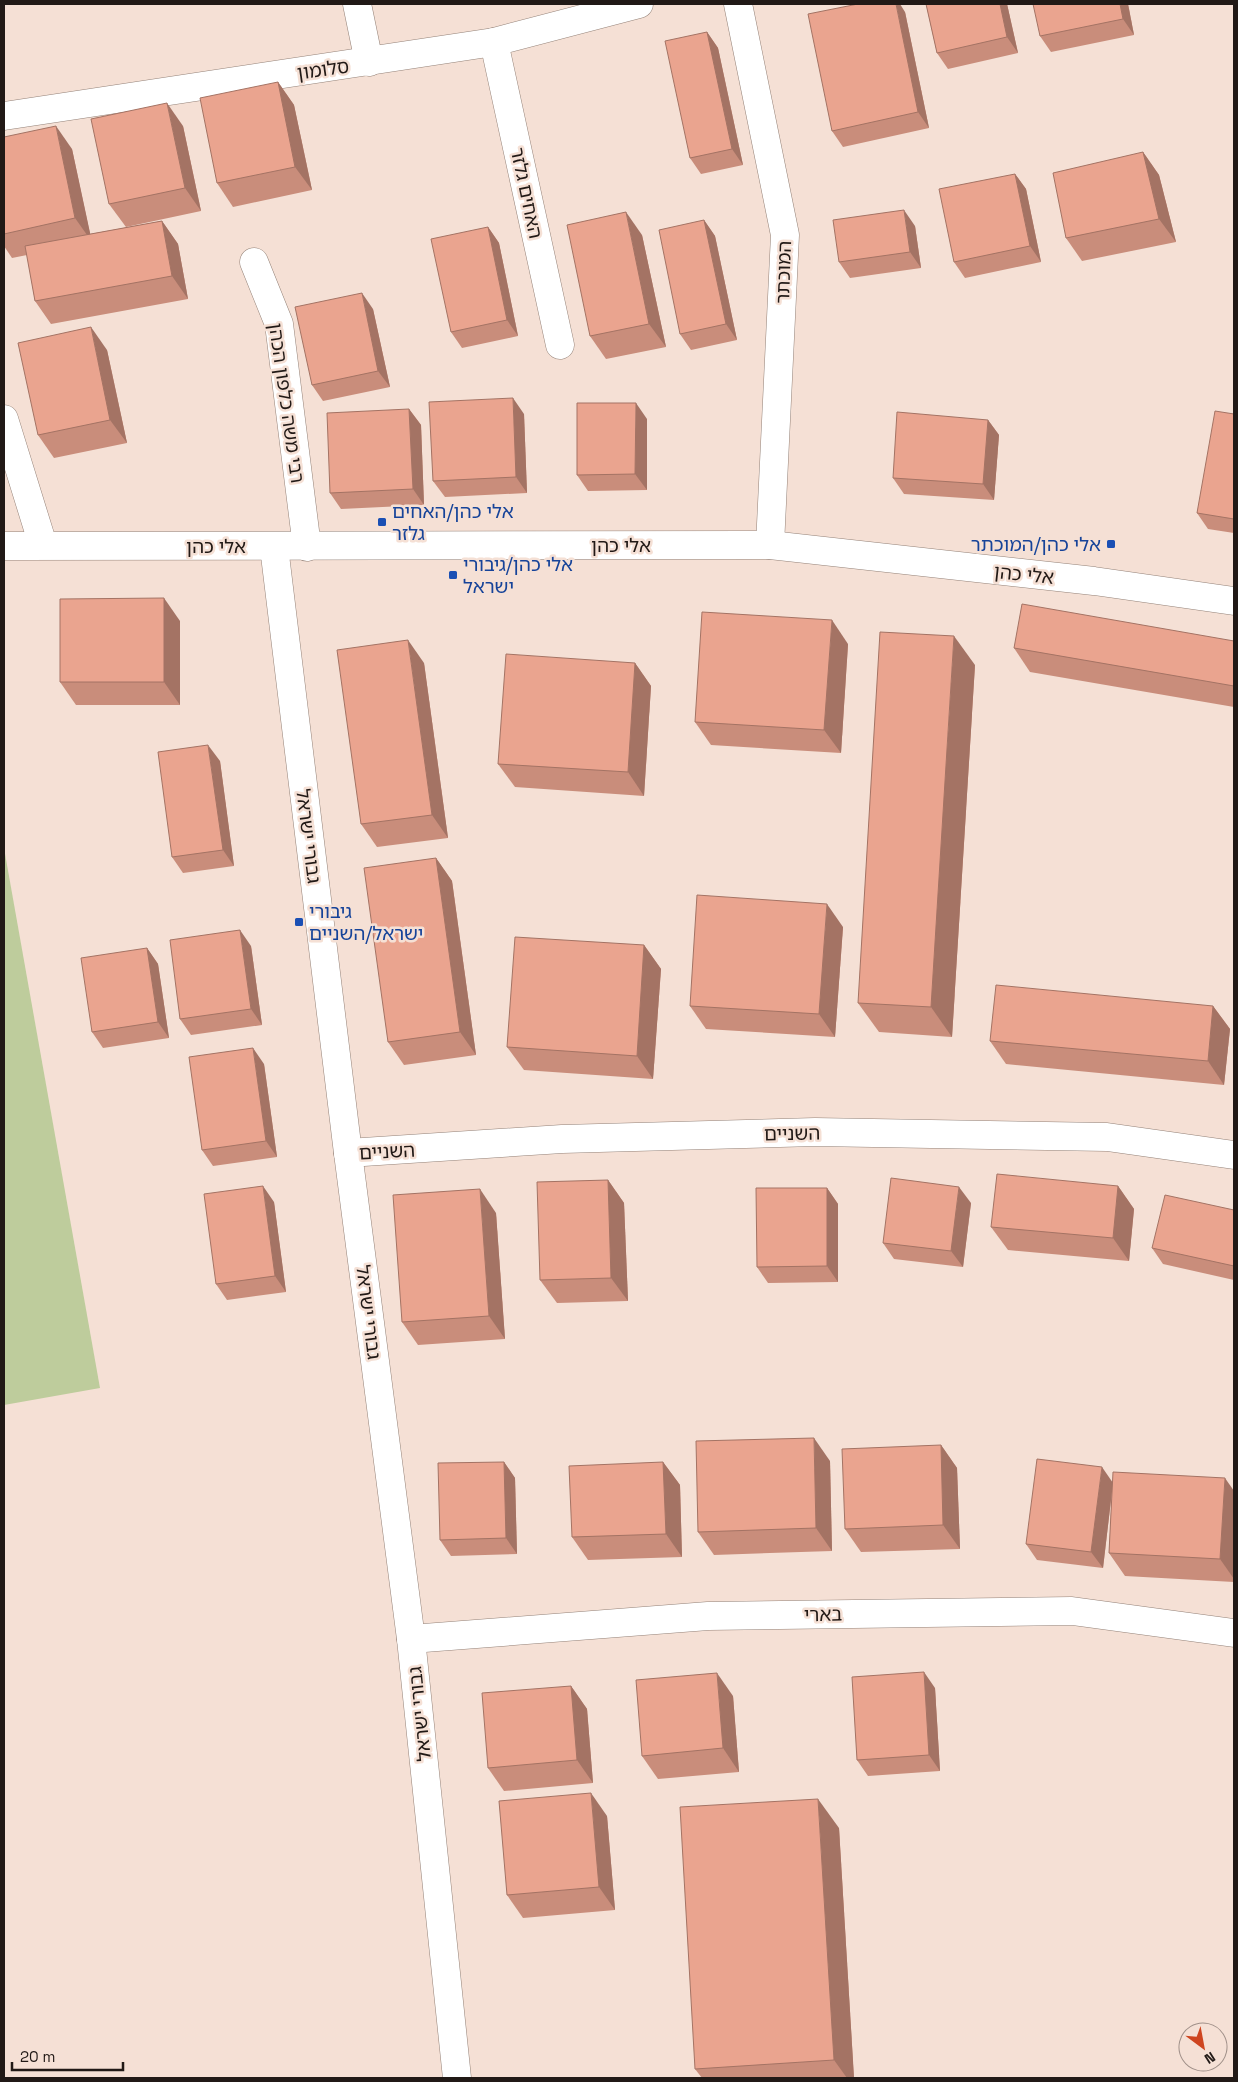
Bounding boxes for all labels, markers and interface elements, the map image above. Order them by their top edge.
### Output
street label: סלומון [295,53,351,86]
street label: האחים גלזר [505,145,548,241]
street label: המוכתר [770,240,797,304]
street label: רבי משה כלפון הכהן [263,321,310,485]
place label: אלי כהן/האחים גלזר [392,499,514,546]
marker: אלי כהן/האחים גלזר [376,516,388,528]
place label: אלי כהן/המוכתר [971,532,1101,557]
street label: אלי כהן [591,533,651,558]
street label: אלי כהן [186,534,246,559]
marker: אלי כהן/המוכתר [1105,538,1117,550]
place label: אלי כהן/גיבורי ישראל [463,552,573,599]
street label: אלי כהן [993,559,1055,590]
marker: אלי כהן/גיבורי ישראל [447,569,459,581]
street label: גבורי ישראל [290,787,327,885]
place label: גיבורי ישראל/השניים [309,899,423,946]
marker: גיבורי ישראל/השניים [293,916,305,928]
street label: השניים [764,1121,820,1146]
street label: השניים [358,1138,416,1165]
street label: גבורי ישראל [350,1263,387,1361]
street label: בארי [804,1602,843,1627]
street label: גבורי ישראל [402,1665,437,1763]
north arrow [1178,2022,1228,2072]
scale bar [12,2040,124,2072]
text: 20 m [20,2047,55,2066]
text: N [1201,2048,1219,2068]

